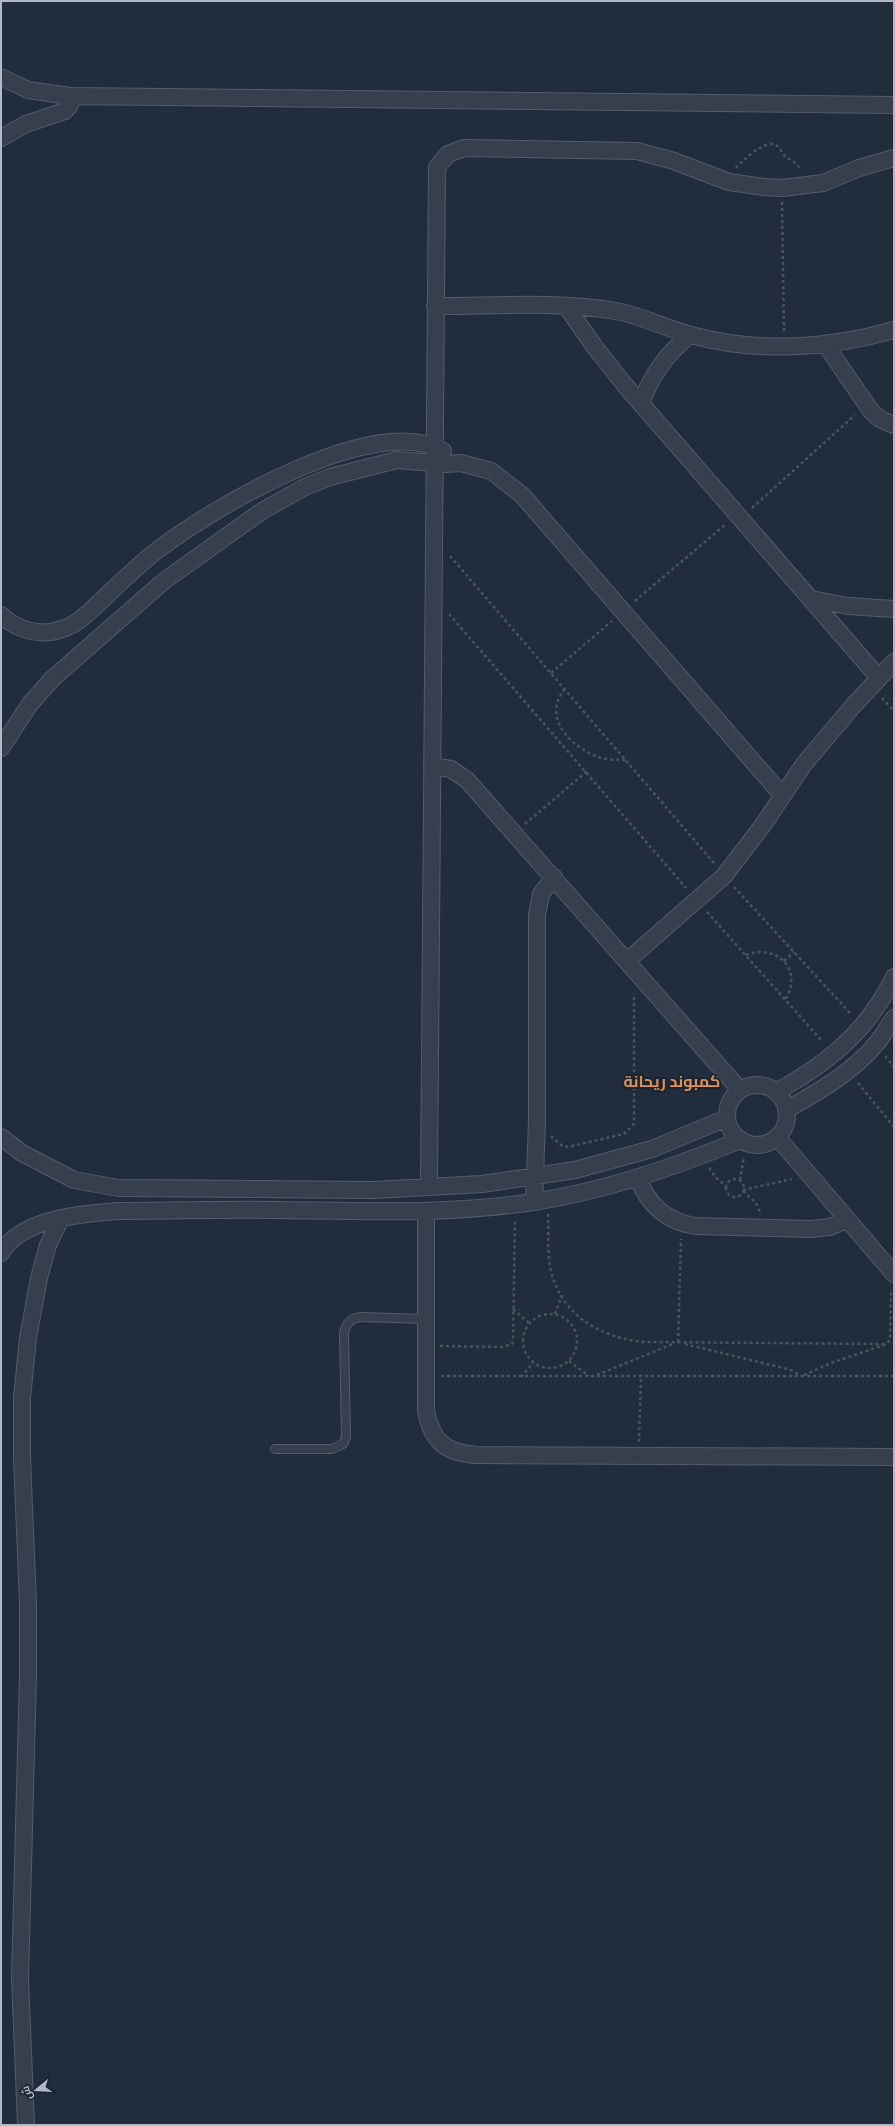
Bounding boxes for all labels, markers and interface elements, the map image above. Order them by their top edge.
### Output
district label: كمبوند ريحانة [624,1072,720,1091]
north arrow [16,2070,56,2110]
text: ش [18,2084,35,2102]

